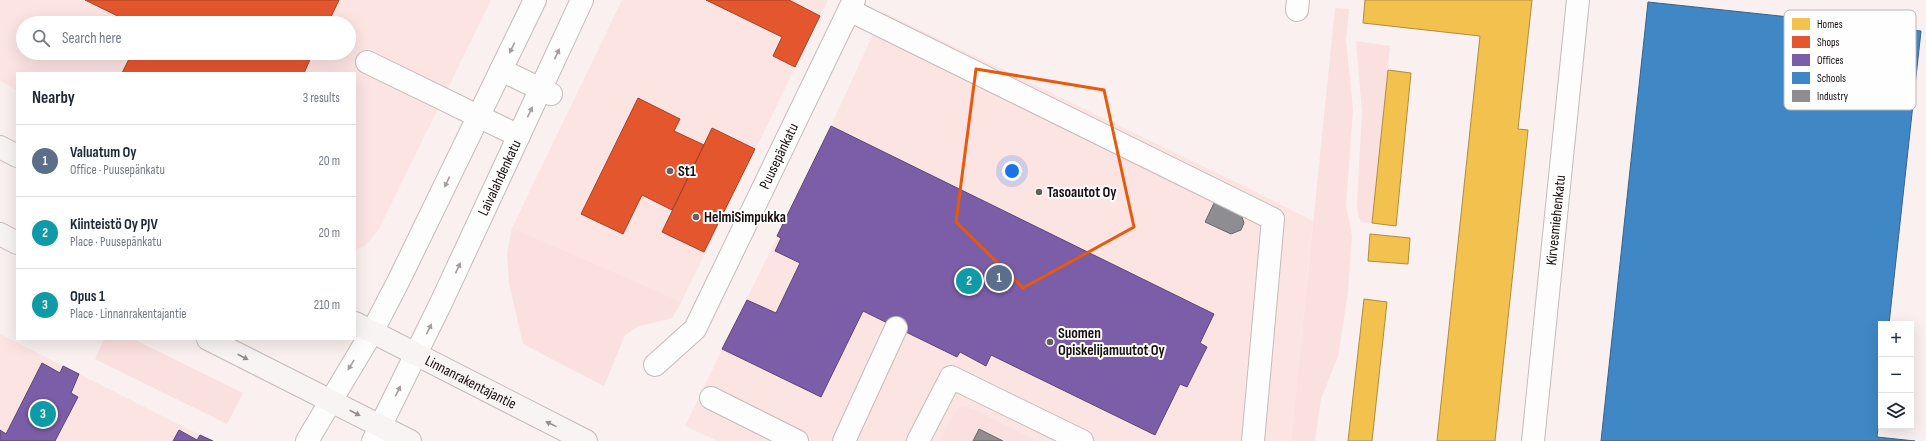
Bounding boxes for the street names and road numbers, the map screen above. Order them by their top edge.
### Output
street label: Puusepänkatu [755,120,803,192]
street label: Laivalahdenkatu [473,137,525,219]
street label: Kirvesmiehenkatu [1541,174,1570,266]
street label: Linnanrakentajantie [422,351,520,413]

